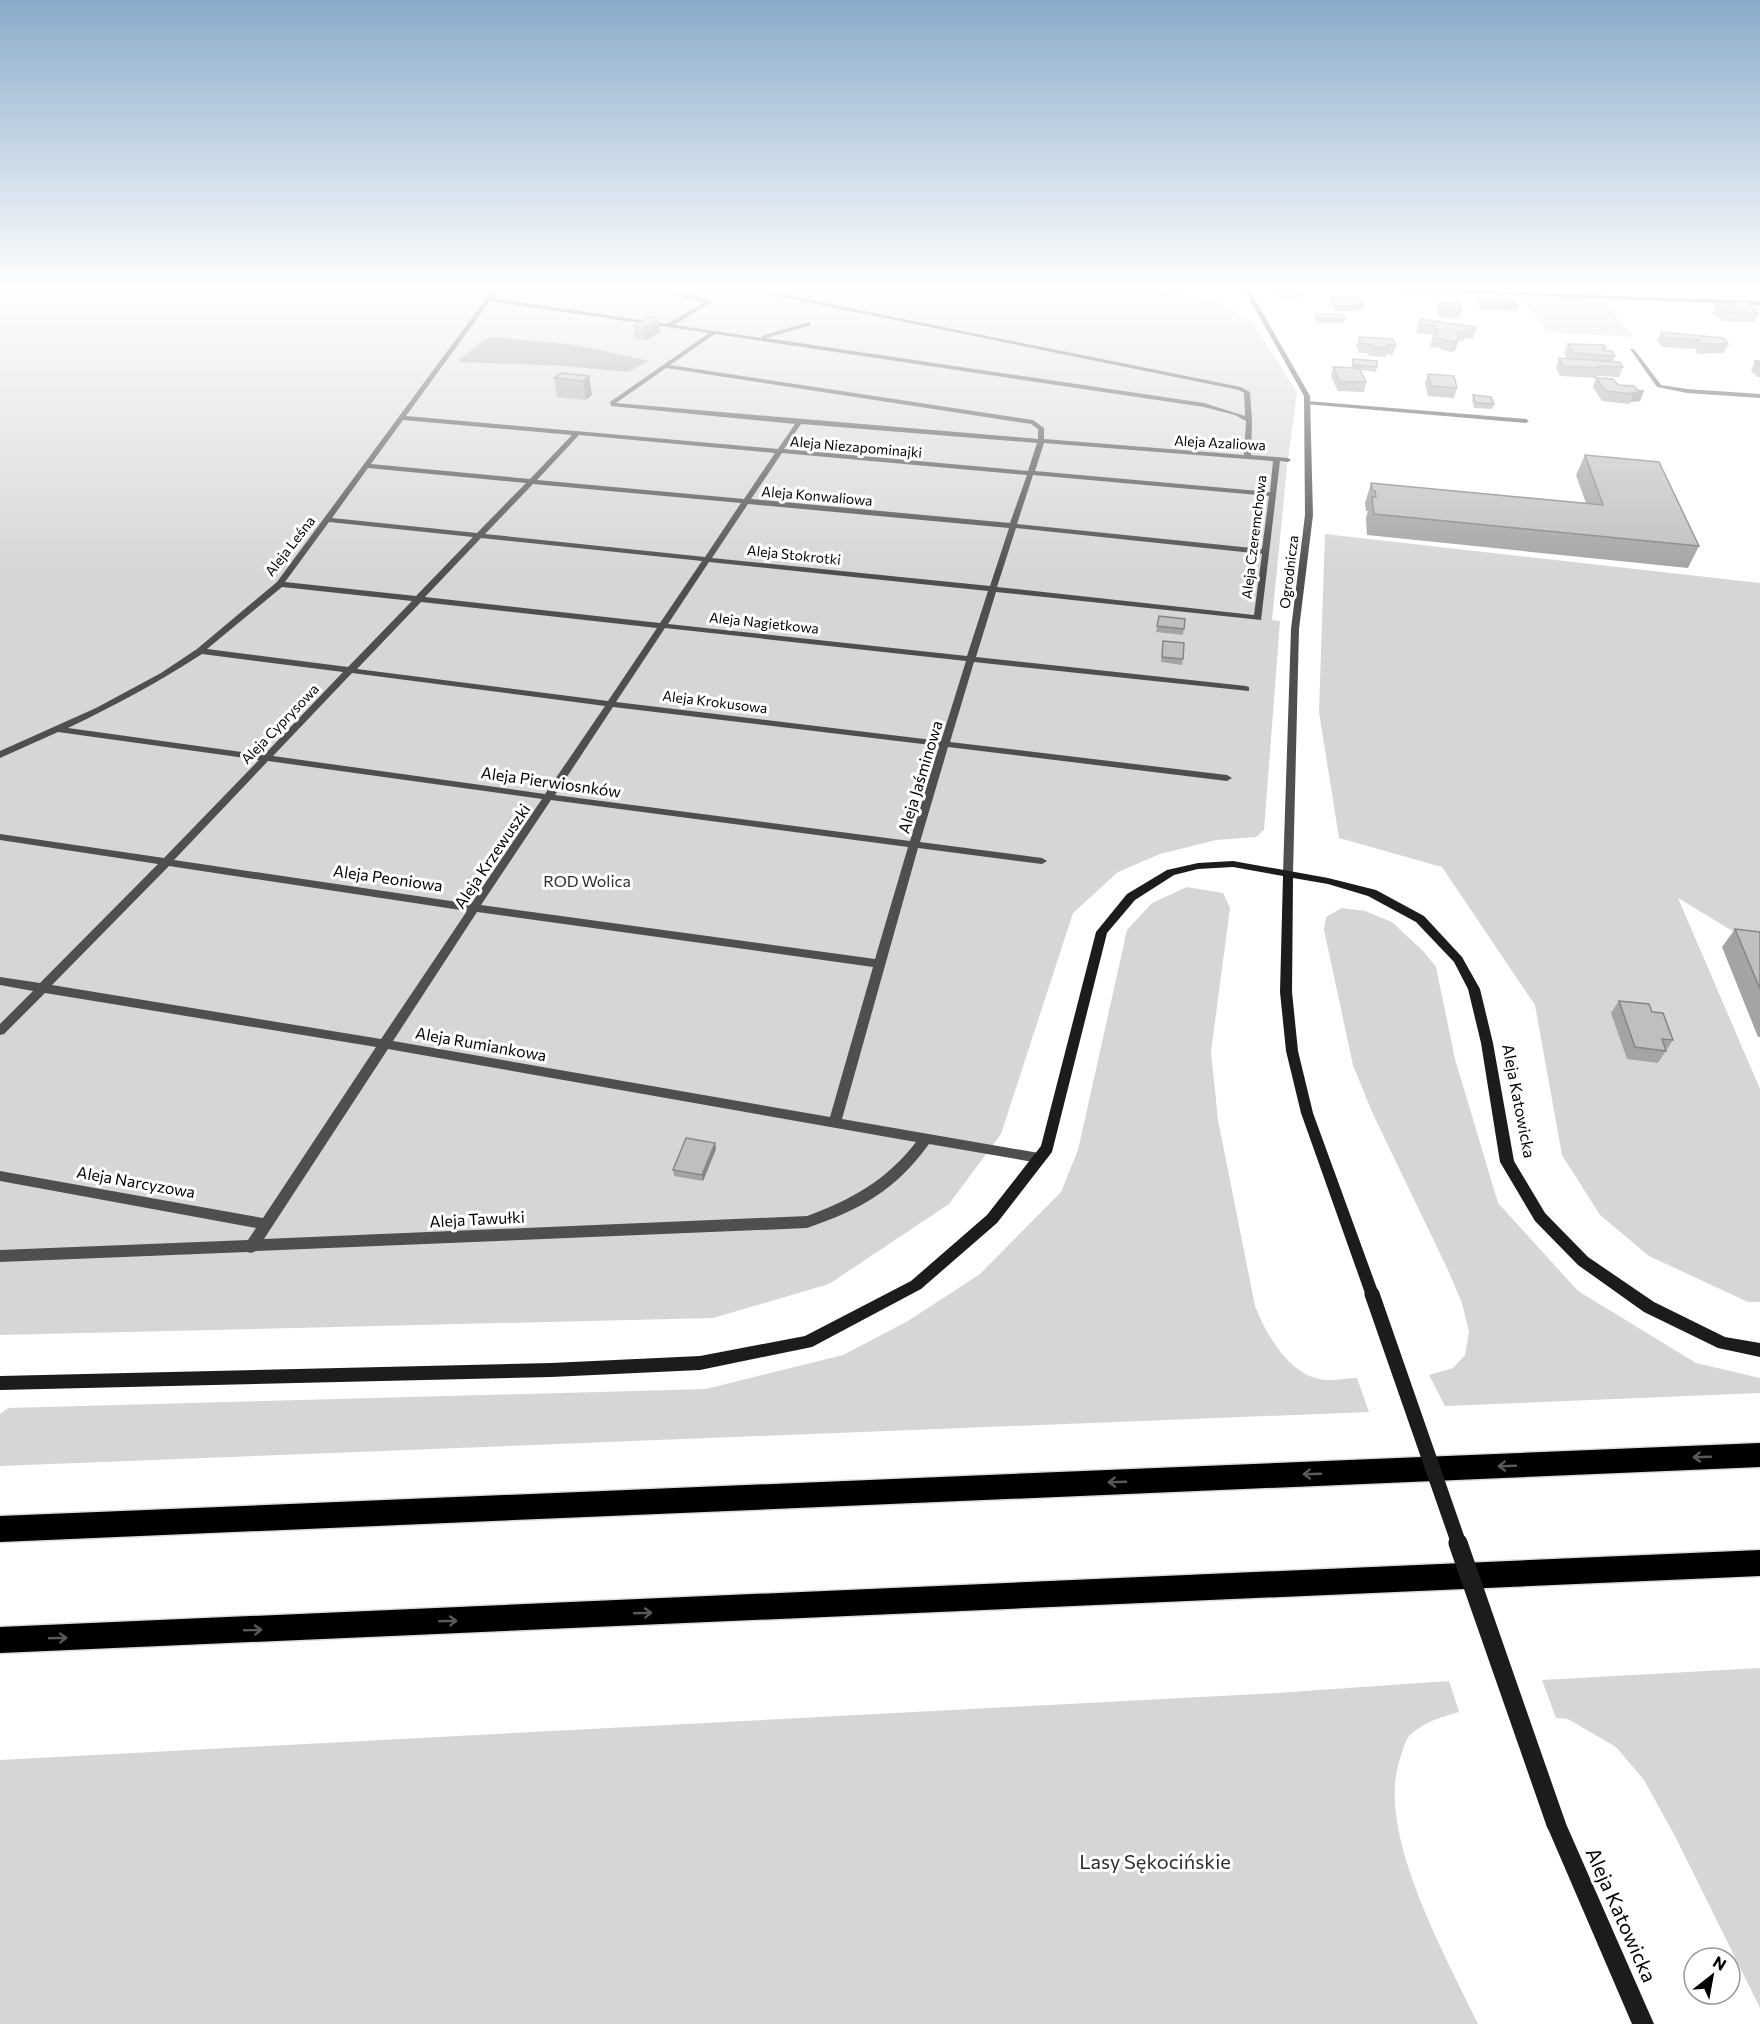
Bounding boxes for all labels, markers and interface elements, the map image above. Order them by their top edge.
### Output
street label: Aleja Niezapominajki [789,432,923,461]
street label: Aleja Azaliowa [1174,432,1266,453]
street label: Aleja Czeremchowa [1237,474,1270,600]
street label: Aleja Konwaliowa [761,482,873,509]
street label: Aleja Leśna [261,512,318,579]
street label: Ogrodnicza [1276,534,1301,610]
street label: Aleja Stokrotki [746,541,842,568]
street label: Aleja Nagietkowa [708,608,820,637]
street label: Aleja Cyprysowa [237,680,322,767]
street label: Aleja Krokusowa [662,687,768,716]
street label: Aleja Jaśminowa [893,718,946,836]
street label: Aleja Pierwiosnków [480,762,622,801]
street label: Aleja Krzewuszki [450,800,534,912]
street label: Aleja Peoniowa [332,860,444,895]
park label: ROD Wolica [543,871,631,890]
street label: Aleja Rumiankowa [414,1023,548,1064]
street label: Aleja Katowicka [1499,1042,1540,1160]
street label: Aleja Narcyzowa [75,1162,197,1201]
street label: Aleja Tawułki [429,1207,525,1230]
one-way arrow [1692,1452,1712,1463]
one-way arrow [1497,1460,1517,1471]
one-way arrow [1302,1468,1322,1479]
one-way arrow [1108,1476,1128,1487]
one-way arrow [632,1607,652,1619]
one-way arrow [438,1616,458,1627]
one-way arrow [243,1624,263,1635]
one-way arrow [48,1632,68,1643]
street label: Aleja Katowicka [1582,1844,1662,1986]
park label: Lasy Sękocińskie [1079,1849,1231,1873]
north arrow [1682,1946,1742,2006]
text: N [1710,1951,1730,1974]

